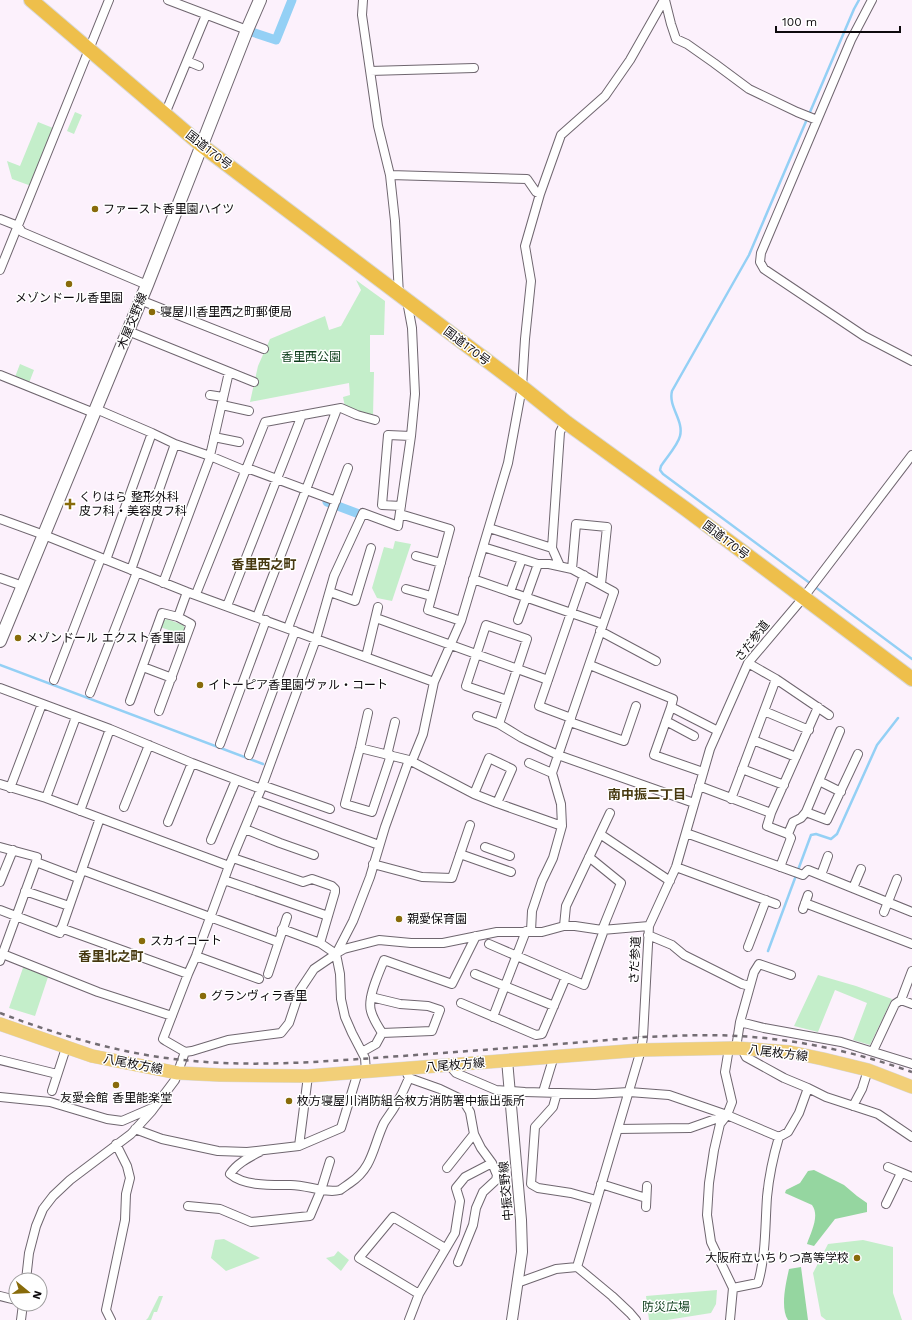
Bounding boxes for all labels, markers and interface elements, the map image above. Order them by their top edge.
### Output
scale bar [776,8,900,34]
text: 100 m [782,15,817,29]
street label: 国道170号 [183,128,235,172]
place label: ファースト香里園ハイツ [103,202,234,216]
marker: ファースト香里園ハイツ [90,204,100,214]
marker: メゾンドール香里園 [64,279,74,289]
place label: メゾンドール香里園 [15,291,123,305]
street label: 木屋交野線 [114,291,150,351]
place label: 寝屋川香里西之町郵便局 [160,305,292,319]
marker: 寝屋川香里西之町郵便局 [147,307,157,317]
street label: 国道170号 [441,324,493,368]
park label: 香里西公園 [281,350,341,364]
place label: くりはら 整形外科 皮フ科・美容皮フ科 [79,490,187,518]
marker: くりはら 整形外科 皮フ科・美容皮フ科 [64,498,76,510]
street label: 国道170号 [700,518,752,562]
district label: 香里西之町 [231,557,297,572]
street label: さだ参道 [732,618,772,664]
place label: メゾンドール エクスト香里園 [26,631,186,645]
marker: メゾンドール エクスト香里園 [13,633,23,643]
place label: イトーピア香里園ヴァル・コート [208,678,388,692]
marker: イトーピア香里園ヴァル・コート [195,680,205,690]
district label: 南中振二丁目 [608,787,686,802]
place label: 親愛保育園 [407,912,467,926]
marker: 親愛保育園 [394,914,404,924]
place label: スカイコート [150,934,222,948]
marker: スカイコート [137,936,147,946]
street label: さだ参道 [627,936,643,984]
district label: 香里北之町 [78,949,144,964]
place label: グランヴィラ香里 [211,989,307,1003]
marker: グランヴィラ香里 [198,991,208,1001]
street label: 八尾枚方線 [747,1042,809,1064]
street label: 八尾枚方線 [102,1051,164,1077]
street label: 八尾枚方線 [424,1055,486,1075]
marker: 友愛会館 香里能楽堂 [111,1080,121,1090]
place label: 友愛会館 香里能楽堂 [60,1091,172,1105]
place label: 枚方寝屋川消防組合枚方消防署中振出張所 [297,1094,525,1108]
marker: 枚方寝屋川消防組合枚方消防署中振出張所 [284,1096,294,1106]
street label: 中振交野線 [496,1160,516,1222]
place label: 大阪府立いちりつ高等学校 [705,1251,849,1265]
marker: 大阪府立いちりつ高等学校 [852,1253,862,1263]
north arrow [8,1272,48,1312]
text: N [30,1289,44,1301]
park label: 防災広場 [642,1300,690,1314]

